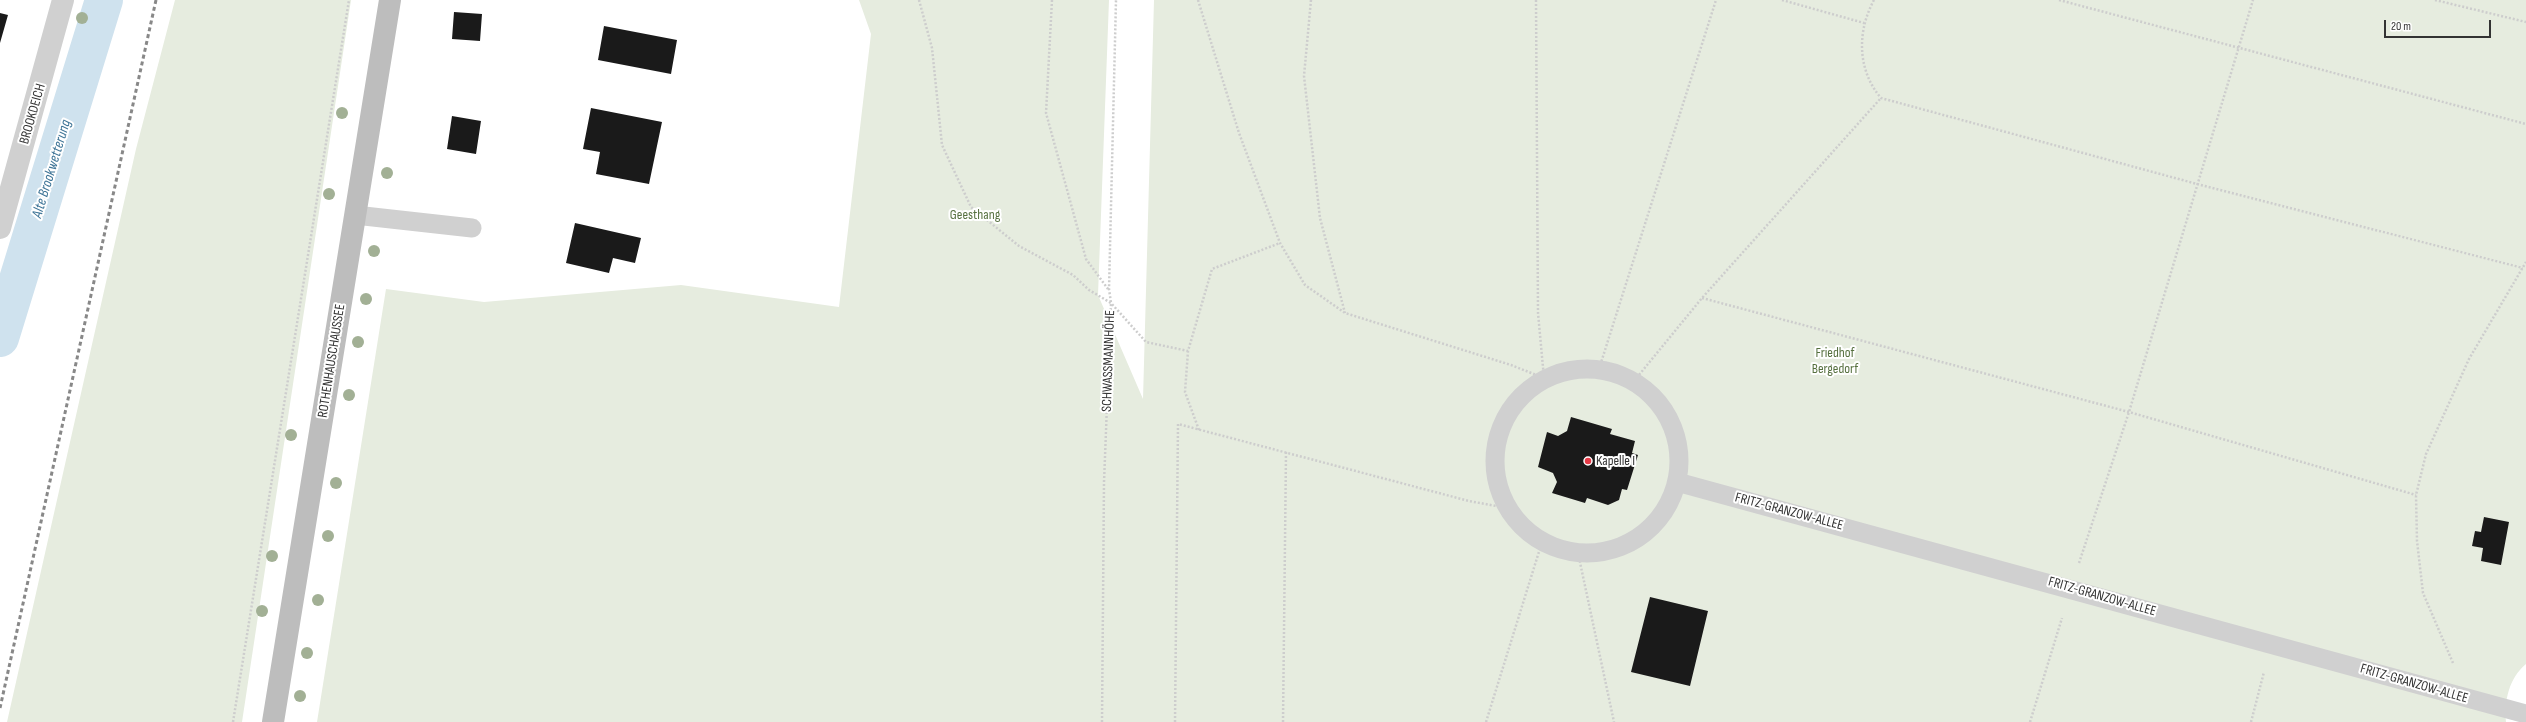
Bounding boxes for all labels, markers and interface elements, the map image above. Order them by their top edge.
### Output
scale bar [2386,12,2493,38]
text: 20 m [2391,19,2411,34]
street label: BROOKDEICH [16,82,50,146]
water label: Alte Brookwetterung [29,118,75,220]
park label: Geesthang [950,207,1000,223]
street label: ROTHENHAUSCHAUSSEE [315,303,349,419]
street label: SCHWASSMANNHÖHE [1099,310,1119,412]
park label: Friedhof Bergedorf [1812,345,1858,378]
place label: Kapelle I [1596,453,1635,469]
marker: Kapelle I [1583,456,1593,466]
street label: FRITZ-GRANZOW-ALLEE [1733,489,1845,535]
street label: FRITZ-GRANZOW-ALLEE [2046,574,2158,620]
street label: FRITZ-GRANZOW-ALLEE [2358,661,2470,707]

